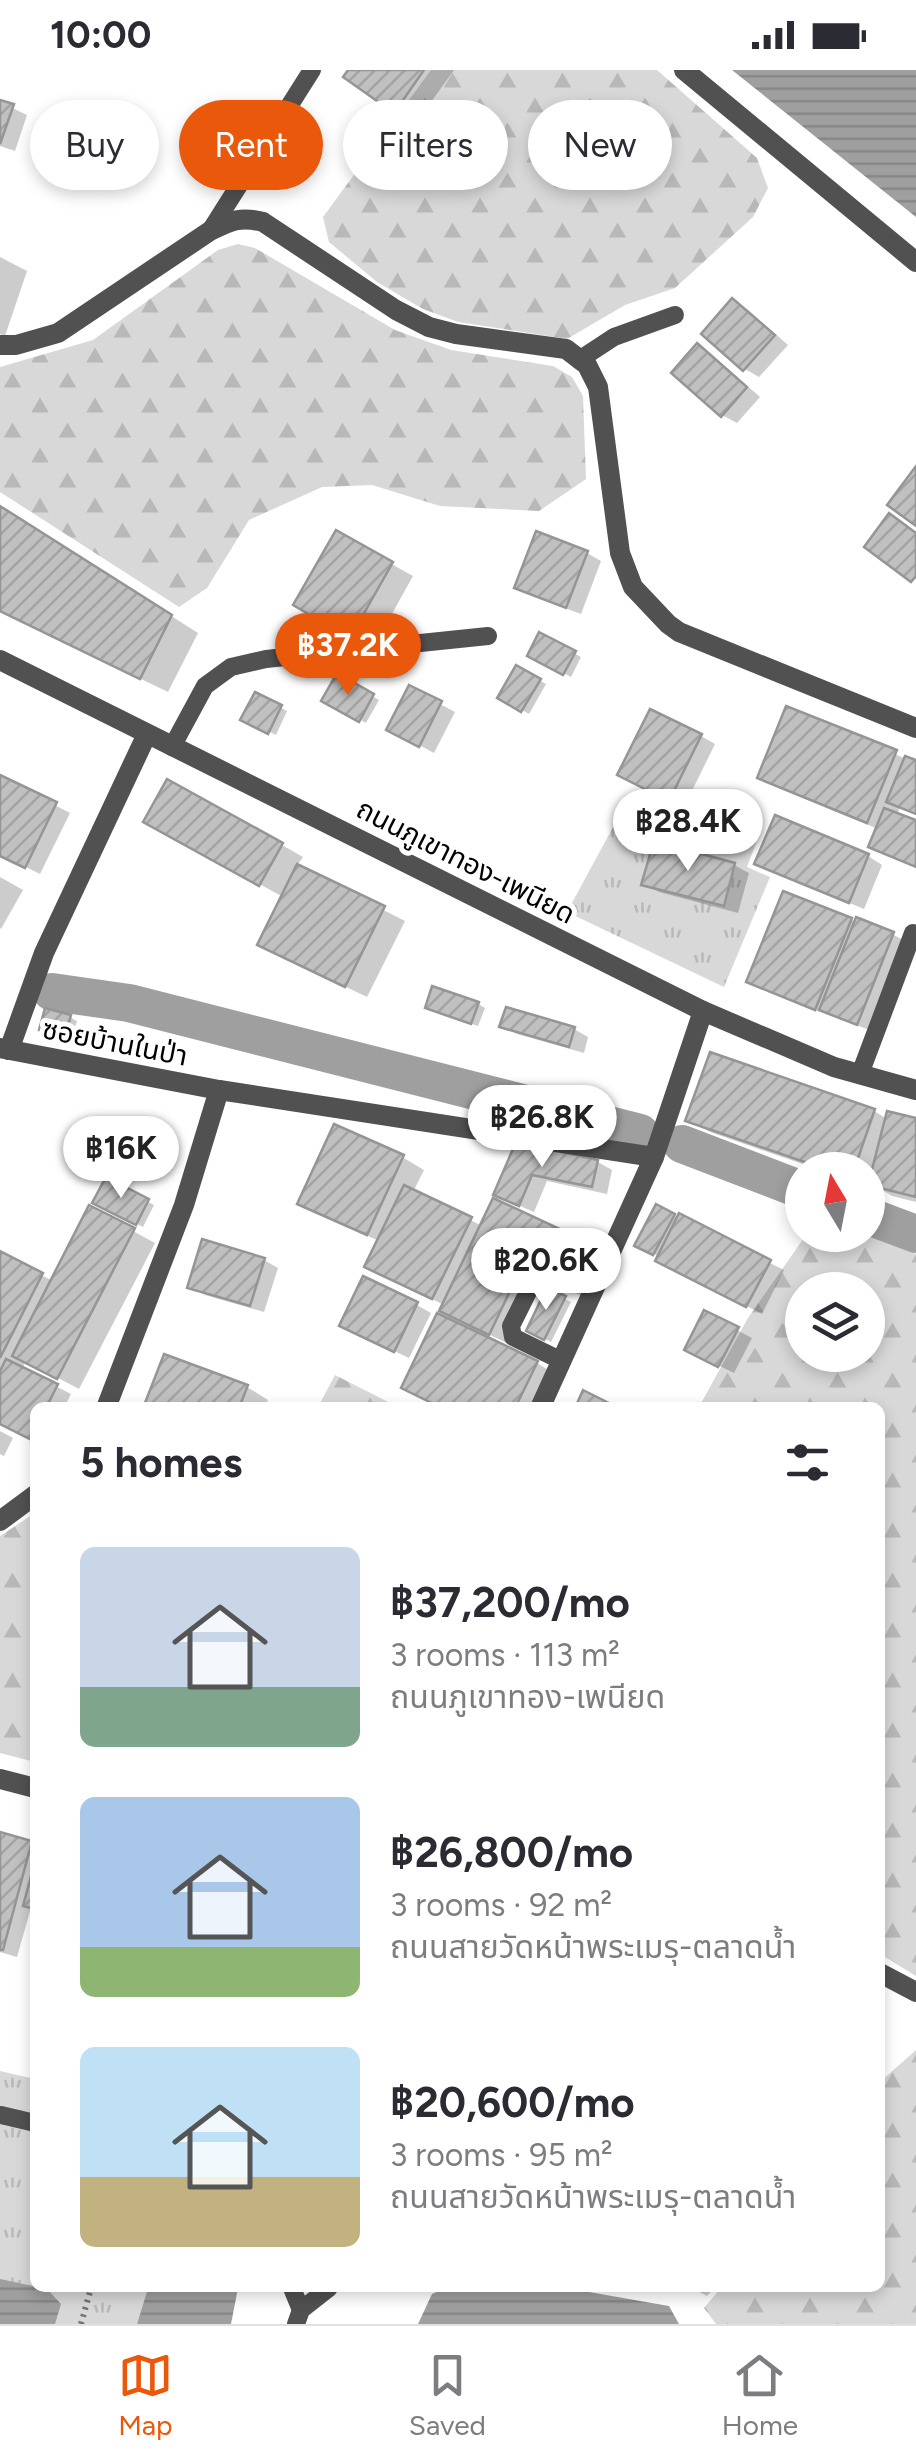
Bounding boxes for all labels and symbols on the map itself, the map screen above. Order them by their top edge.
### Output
pin: ฿37.2K [267,613,429,698]
pin: ฿28.4K [607,789,769,874]
street label: ถนนภูเขาทอง-เพนียด [351,791,581,932]
street label: ซอยบ้านในป่า [40,1011,190,1073]
pin: ฿26.8K [461,1085,623,1170]
pin: ฿16K [62,1116,180,1201]
north arrow [785,1152,885,1252]
pin: ฿20.6K [465,1228,627,1313]

